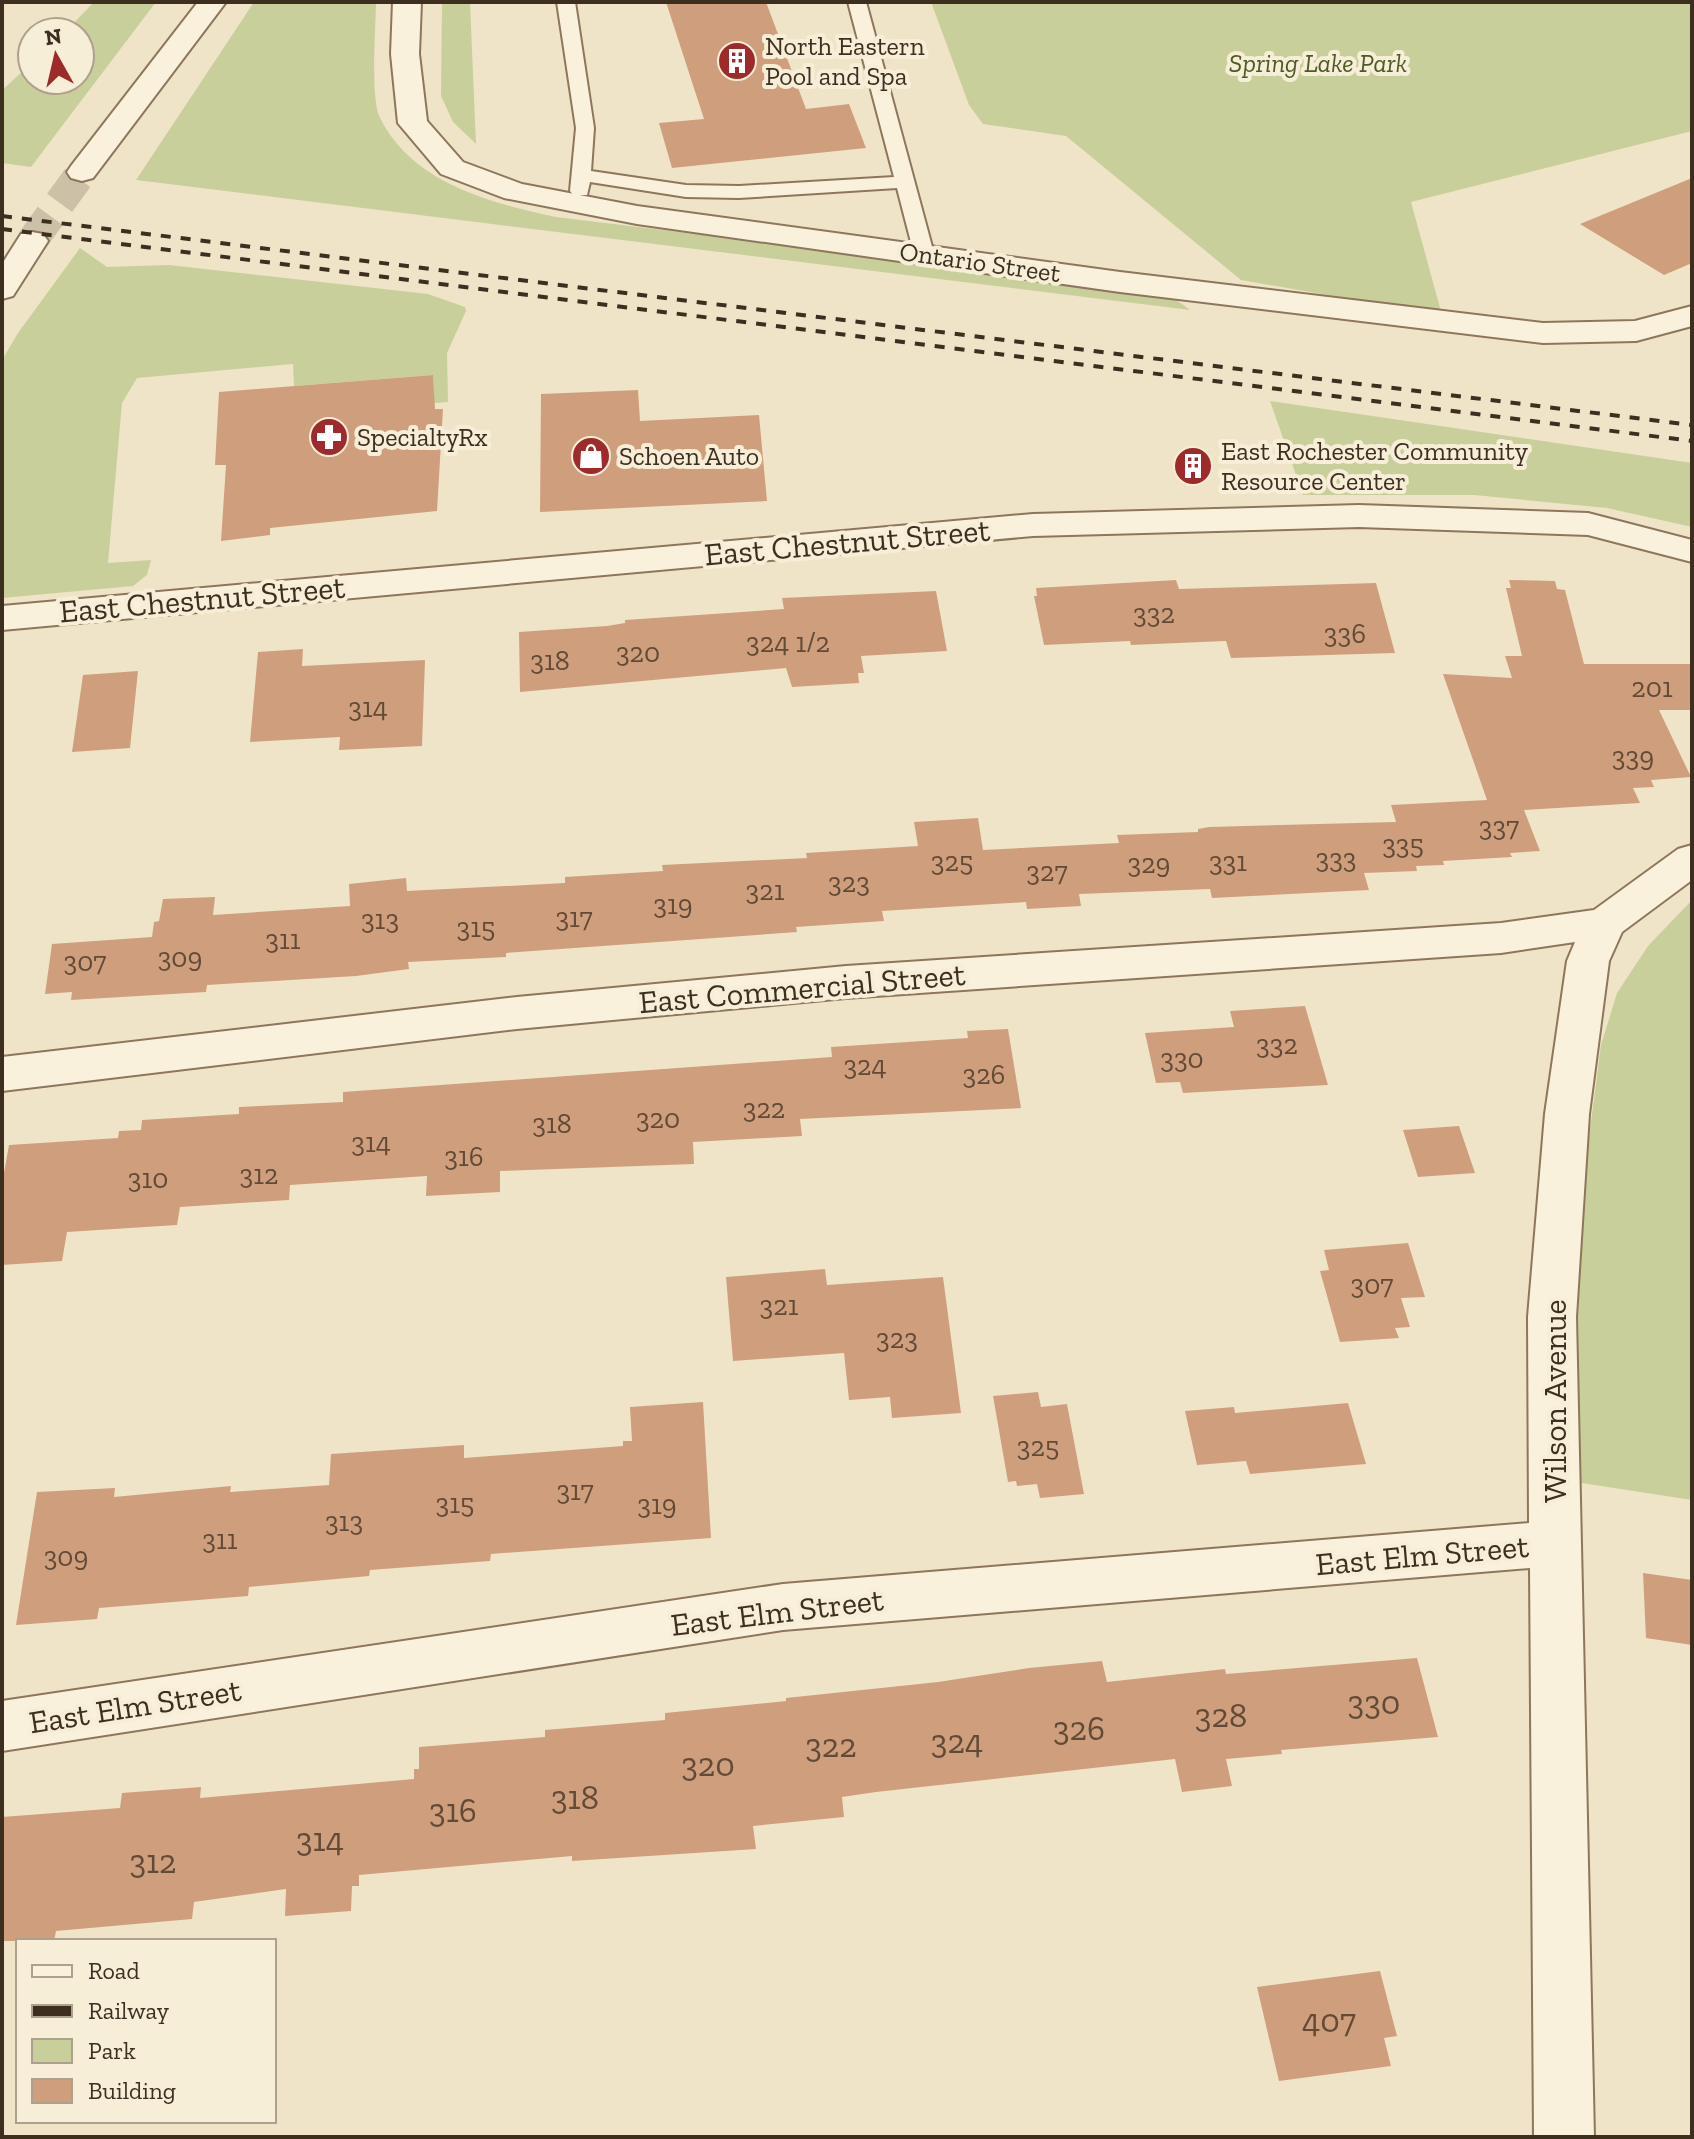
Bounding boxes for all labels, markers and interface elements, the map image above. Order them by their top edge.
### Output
north arrow [16,16,96,96]
text: N [43,22,64,51]
place label: North Eastern Pool and Spa [765,30,925,92]
building icon: North Eastern Pool and Spa [716,40,758,82]
park label: Spring Lake Park [1229,47,1407,79]
street label: Ontario Street [898,235,1063,289]
pharmacy icon: SpecialtyRx [308,416,350,458]
place label: SpecialtyRx [357,421,488,453]
shop icon: Schoen Auto [570,435,612,477]
place label: East Rochester Community Resource Center [1221,435,1529,497]
place label: Schoen Auto [619,440,759,472]
building icon: East Rochester Community Resource Center [1172,445,1214,487]
street label: East Chestnut Street [703,511,992,573]
street label: East Chestnut Street [58,568,347,630]
house number: 332 [1133,597,1175,630]
house number: 336 [1324,617,1366,650]
house number: 324 1/2 [746,626,830,659]
house number: 320 [616,636,660,669]
house number: 318 [530,644,570,677]
house number: 201 [1631,671,1673,704]
house number: 314 [348,691,388,724]
house number: 339 [1612,740,1654,773]
house number: 337 [1479,810,1519,843]
house number: 335 [1382,828,1424,861]
house number: 333 [1315,842,1357,875]
house number: 325 [931,845,973,878]
house number: 331 [1209,845,1247,878]
house number: 329 [1128,847,1170,880]
house number: 327 [1026,855,1068,888]
house number: 323 [828,866,870,899]
house number: 321 [746,874,785,907]
house number: 319 [653,888,693,921]
house number: 317 [555,901,593,934]
house number: 313 [361,903,399,936]
house number: 315 [457,911,495,944]
house number: 311 [265,923,301,956]
house number: 309 [158,941,202,974]
house number: 307 [63,945,107,978]
street label: East Commercial Street [637,955,967,1021]
house number: 332 [1256,1028,1298,1061]
house number: 330 [1160,1042,1204,1075]
house number: 324 [843,1049,887,1082]
house number: 326 [963,1058,1005,1091]
house number: 322 [743,1092,785,1125]
house number: 320 [636,1102,680,1135]
house number: 318 [532,1107,572,1140]
house number: 314 [351,1126,391,1159]
house number: 316 [444,1140,484,1173]
house number: 312 [240,1158,278,1191]
house number: 310 [128,1162,168,1195]
house number: 307 [1350,1268,1394,1301]
house number: 321 [760,1289,799,1322]
street label: Wilson Avenue [1536,1299,1574,1503]
house number: 323 [876,1322,918,1355]
house number: 325 [1017,1430,1059,1463]
house number: 317 [556,1474,594,1507]
house number: 315 [436,1487,474,1520]
house number: 319 [637,1488,677,1521]
house number: 313 [325,1505,363,1538]
house number: 311 [202,1523,238,1556]
street label: East Elm Street [1314,1527,1530,1583]
house number: 309 [44,1540,88,1573]
street label: East Elm Street [669,1580,886,1644]
street label: East Elm Street [26,1670,244,1742]
house number: 330 [1348,1682,1400,1723]
house number: 328 [1195,1695,1247,1736]
house number: 326 [1053,1708,1105,1749]
house number: 324 [931,1721,983,1762]
house number: 322 [805,1725,857,1766]
house number: 320 [681,1744,735,1785]
house number: 318 [551,1777,599,1818]
house number: 316 [429,1790,477,1831]
house number: 314 [296,1819,344,1860]
house number: 312 [129,1841,177,1882]
legend [16,1939,276,2123]
text: Road [88,1956,140,1985]
text: Railway [88,1996,170,2025]
house number: 407 [1302,2000,1356,2041]
text: Park [88,2036,136,2065]
text: Building [88,2076,176,2105]

